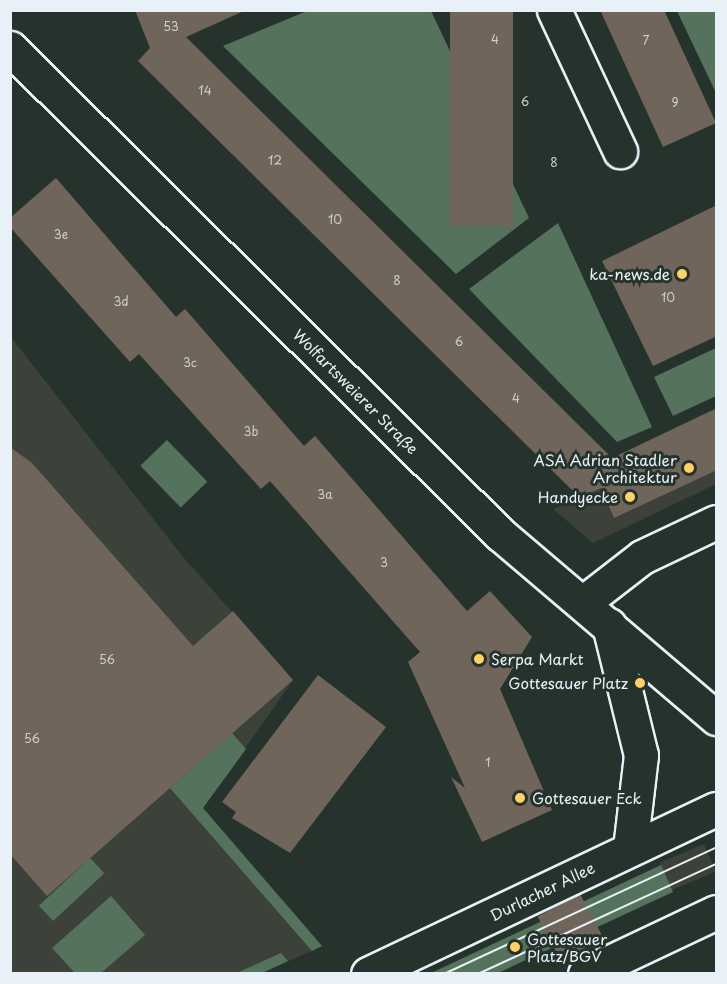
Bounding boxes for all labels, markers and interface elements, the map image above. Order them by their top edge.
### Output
house number: 53 [163,20,179,34]
house number: 4 [491,33,499,47]
house number: 7 [643,34,649,48]
house number: 14 [198,84,212,98]
house number: 6 [521,95,529,109]
house number: 9 [671,96,679,110]
house number: 12 [268,154,282,168]
house number: 8 [550,156,558,170]
house number: 10 [328,213,342,227]
house number: 3e [54,228,68,242]
place label: ka-news.de [589,265,670,283]
marker: ka-news.de [675,267,689,281]
house number: 8 [393,274,401,288]
house number: 10 [661,291,675,305]
house number: 3d [114,295,128,309]
street label: Wolfartsweierer Straße [290,325,422,457]
house number: 6 [455,335,463,349]
house number: 3c [183,356,197,370]
house number: 4 [512,392,520,406]
house number: 3b [244,425,258,439]
place label: ASA Adrian Stadler Architektur [533,450,677,485]
marker: ASA Adrian Stadler Architektur [682,461,696,475]
house number: 3a [317,488,333,502]
place label: Handyecke [538,488,618,506]
marker: Handyecke [623,490,637,504]
house number: 3 [380,556,388,570]
place label: Serpa Markt [491,650,583,668]
marker: Serpa Markt [472,652,486,666]
house number: 56 [99,653,115,667]
place label: Gottesauer Platz [507,674,628,692]
marker: Gottesauer Platz [633,676,647,690]
house number: 56 [24,732,40,746]
house number: 1 [485,756,491,770]
place label: Gottesauer Eck [532,789,643,807]
marker: Gottesauer Eck [513,791,527,805]
street label: Durlacher Allee [487,858,597,924]
place label: Gottesauer Platz/BGV [527,929,607,964]
marker: Gottesauer Platz/BGV [508,940,522,954]

